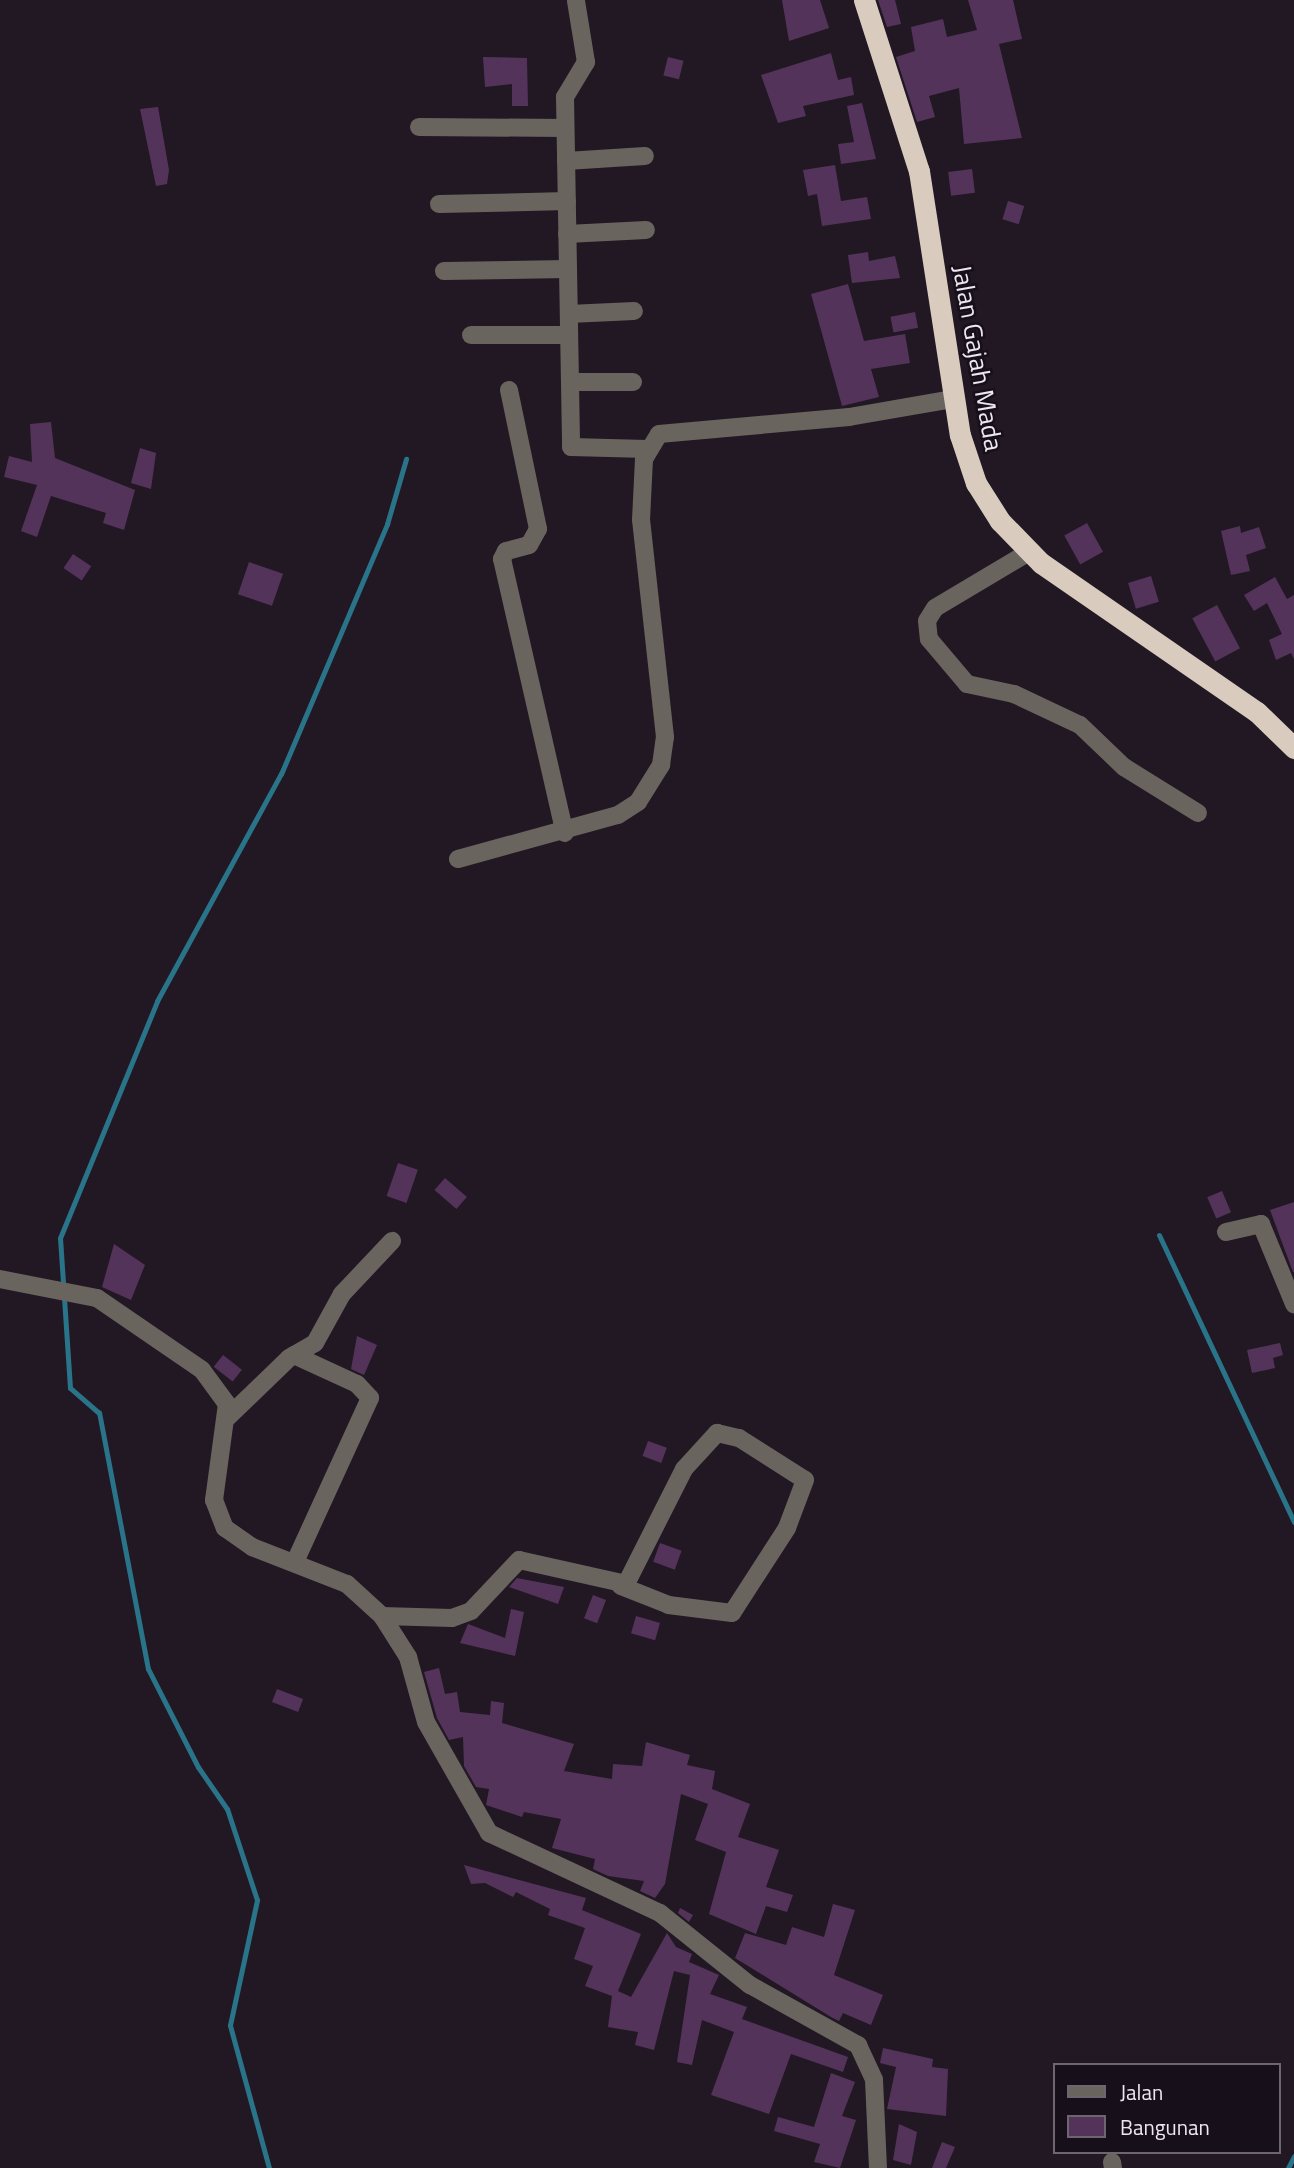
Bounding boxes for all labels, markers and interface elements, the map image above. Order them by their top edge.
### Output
street label: Jalan Gajah Mada [946,263,1010,453]
legend [1052,2063,1280,2154]
text: Jalan [1120,2076,1163,2108]
text: Bangunan [1120,2111,1210,2143]

